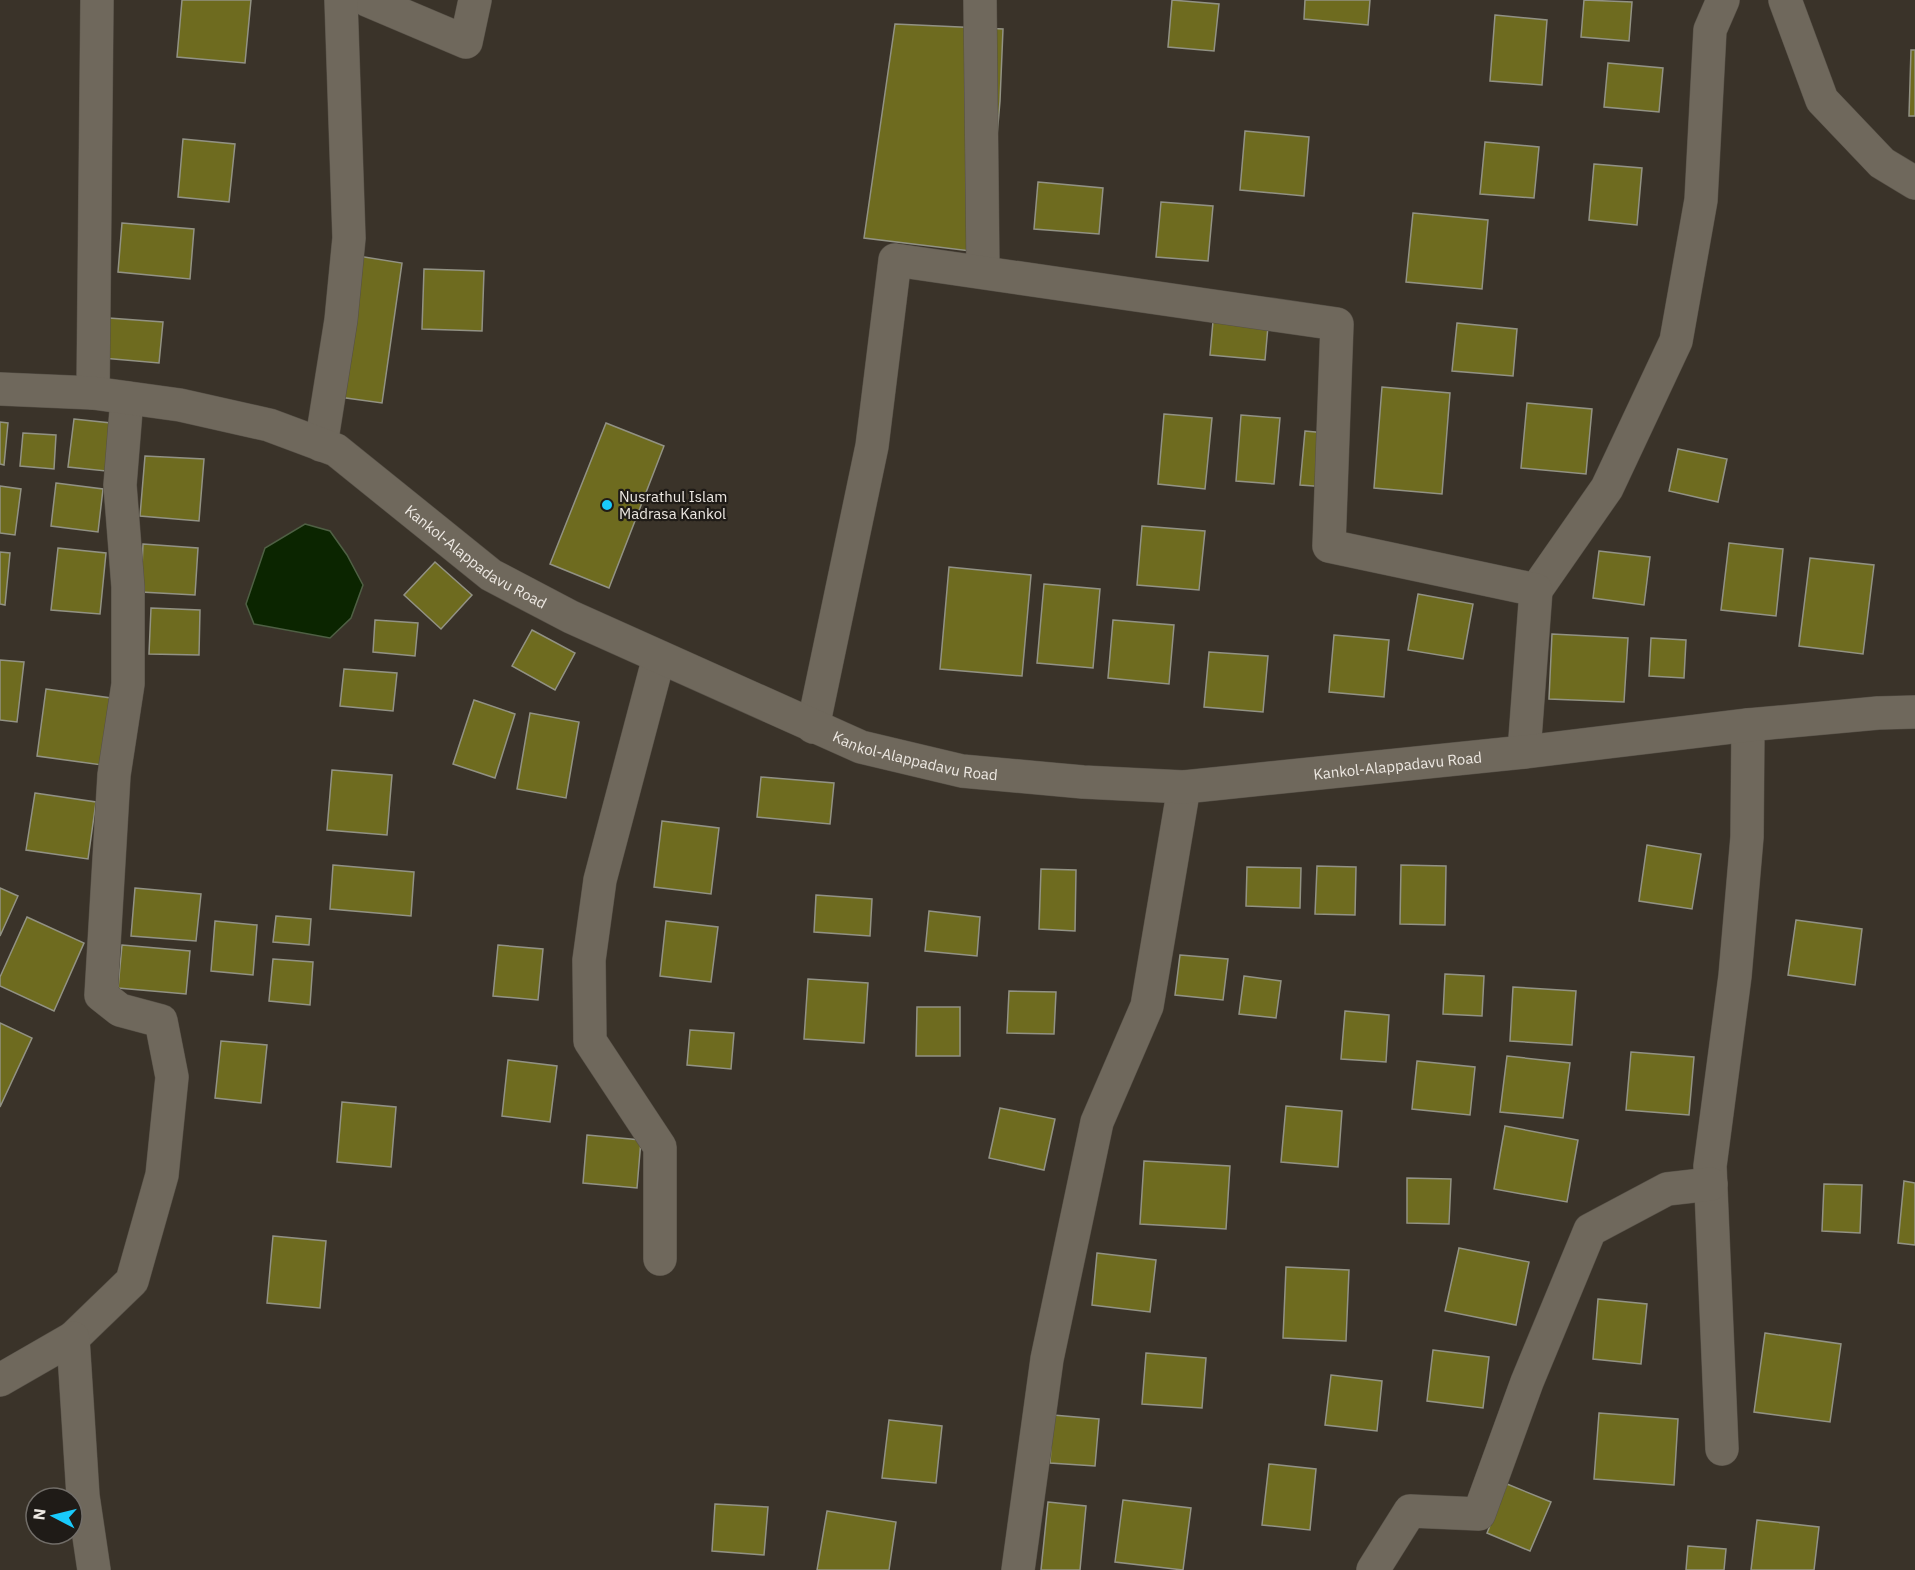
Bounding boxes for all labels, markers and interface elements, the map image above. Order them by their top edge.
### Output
place label: Nusrathul Islam Madrasa Kankol [619,487,727,523]
marker: Nusrathul Islam Madrasa Kankol [600,498,614,512]
street label: Kankol-Alappadavu Road [401,500,550,612]
street label: Kankol-Alappadavu Road [830,726,999,784]
street label: Kankol-Alappadavu Road [1312,747,1483,783]
north arrow [24,1486,84,1546]
text: N [28,1507,50,1521]

